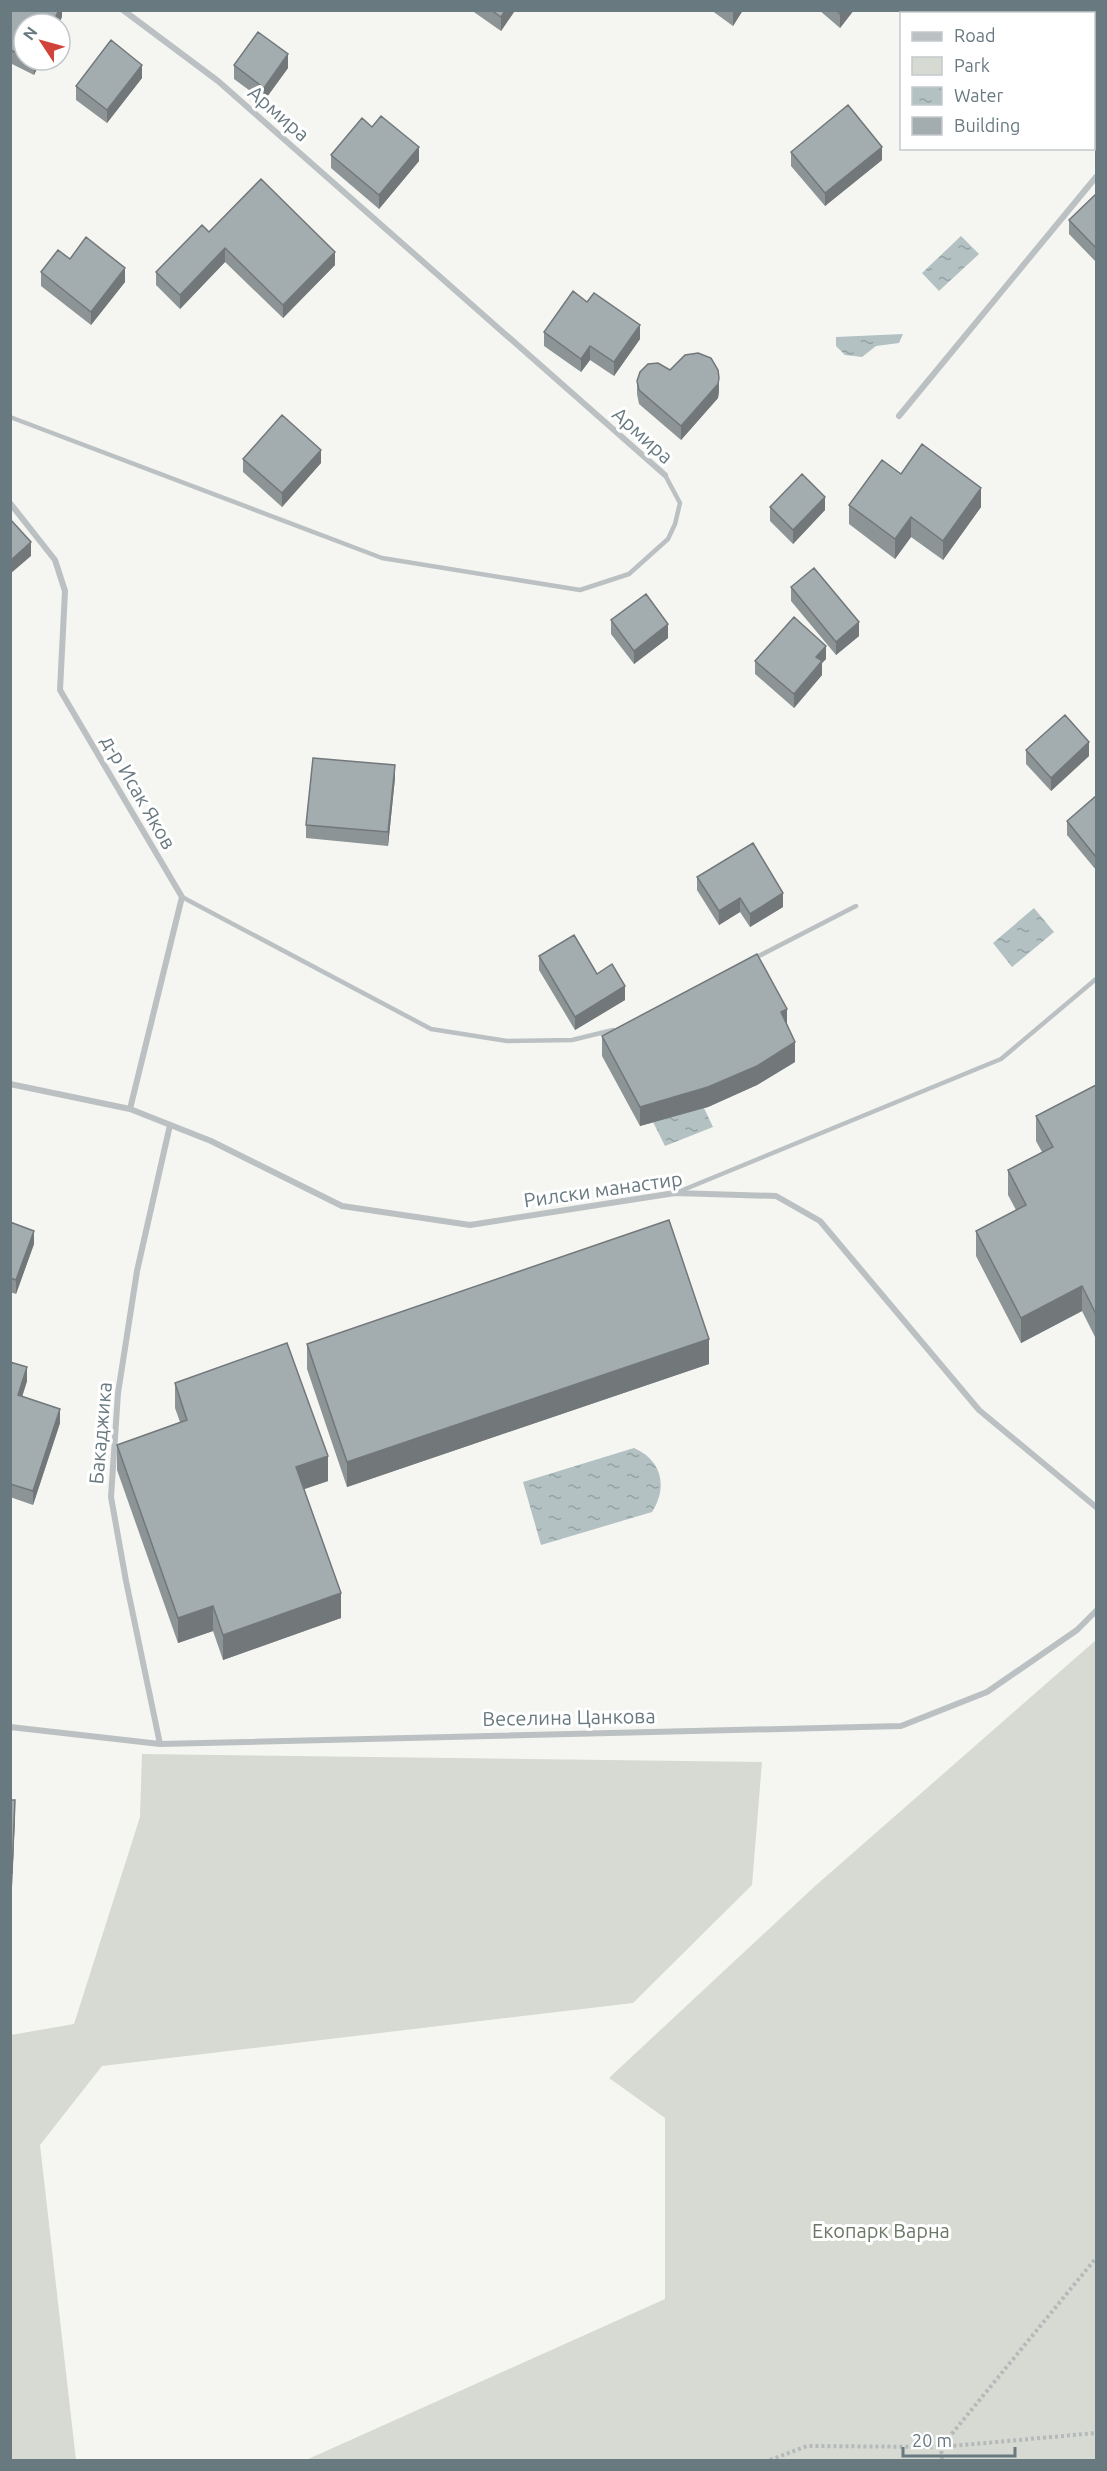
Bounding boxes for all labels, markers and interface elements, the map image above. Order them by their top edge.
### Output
north arrow [12,12,72,72]
legend [900,12,1095,150]
text: N [19,23,41,43]
text: Road [954,25,996,45]
text: Park [954,55,990,75]
street label: Армира [244,80,314,146]
text: Water [954,85,1004,105]
text: Building [954,115,1020,135]
street label: Армира [608,402,678,468]
street label: д-р Исак Яков [97,731,181,853]
street label: Рилски манастир [522,1166,684,1212]
street label: Бакаджика [84,1381,116,1485]
street label: Веселина Цанкова [482,1704,656,1730]
park label: Екопарк Варна [812,2219,950,2242]
scale bar [903,2420,1016,2458]
text: 20 m [912,2430,952,2450]

